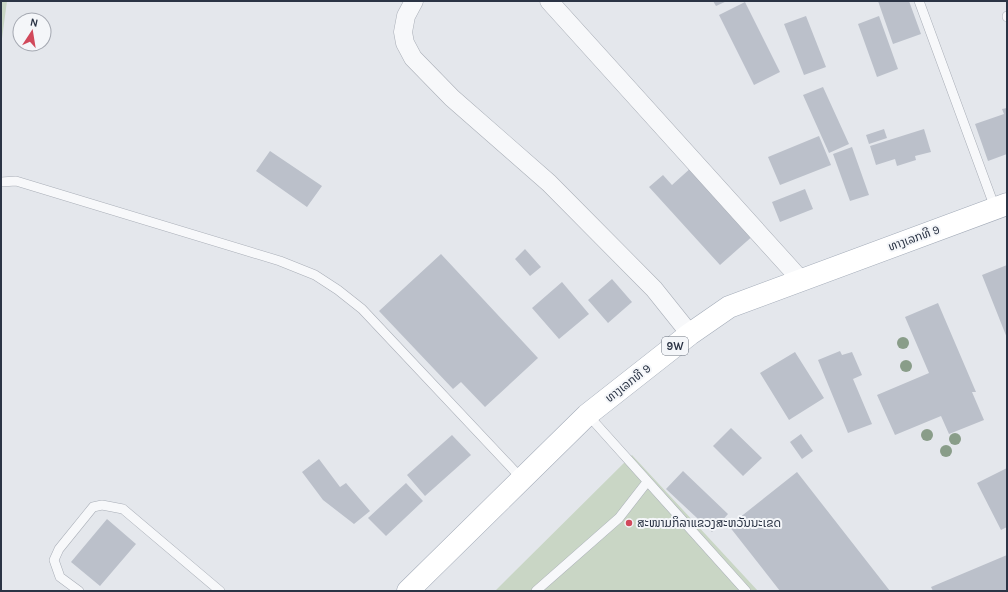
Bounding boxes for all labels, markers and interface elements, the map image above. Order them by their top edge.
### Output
north arrow [12,12,52,52]
text: N [29,16,39,30]
street label: ທາງເລກທີ 9 [886,222,942,254]
road number: 9W [662,337,688,355]
street label: ທາງເລກທີ 9 [602,361,654,405]
place label: ສະໜາມກິລາແຂວງສະຫວັນນະເຂດ [637,516,781,530]
marker: ສະໜາມກິລາແຂວງສະຫວັນນະເຂດ [624,518,634,528]

